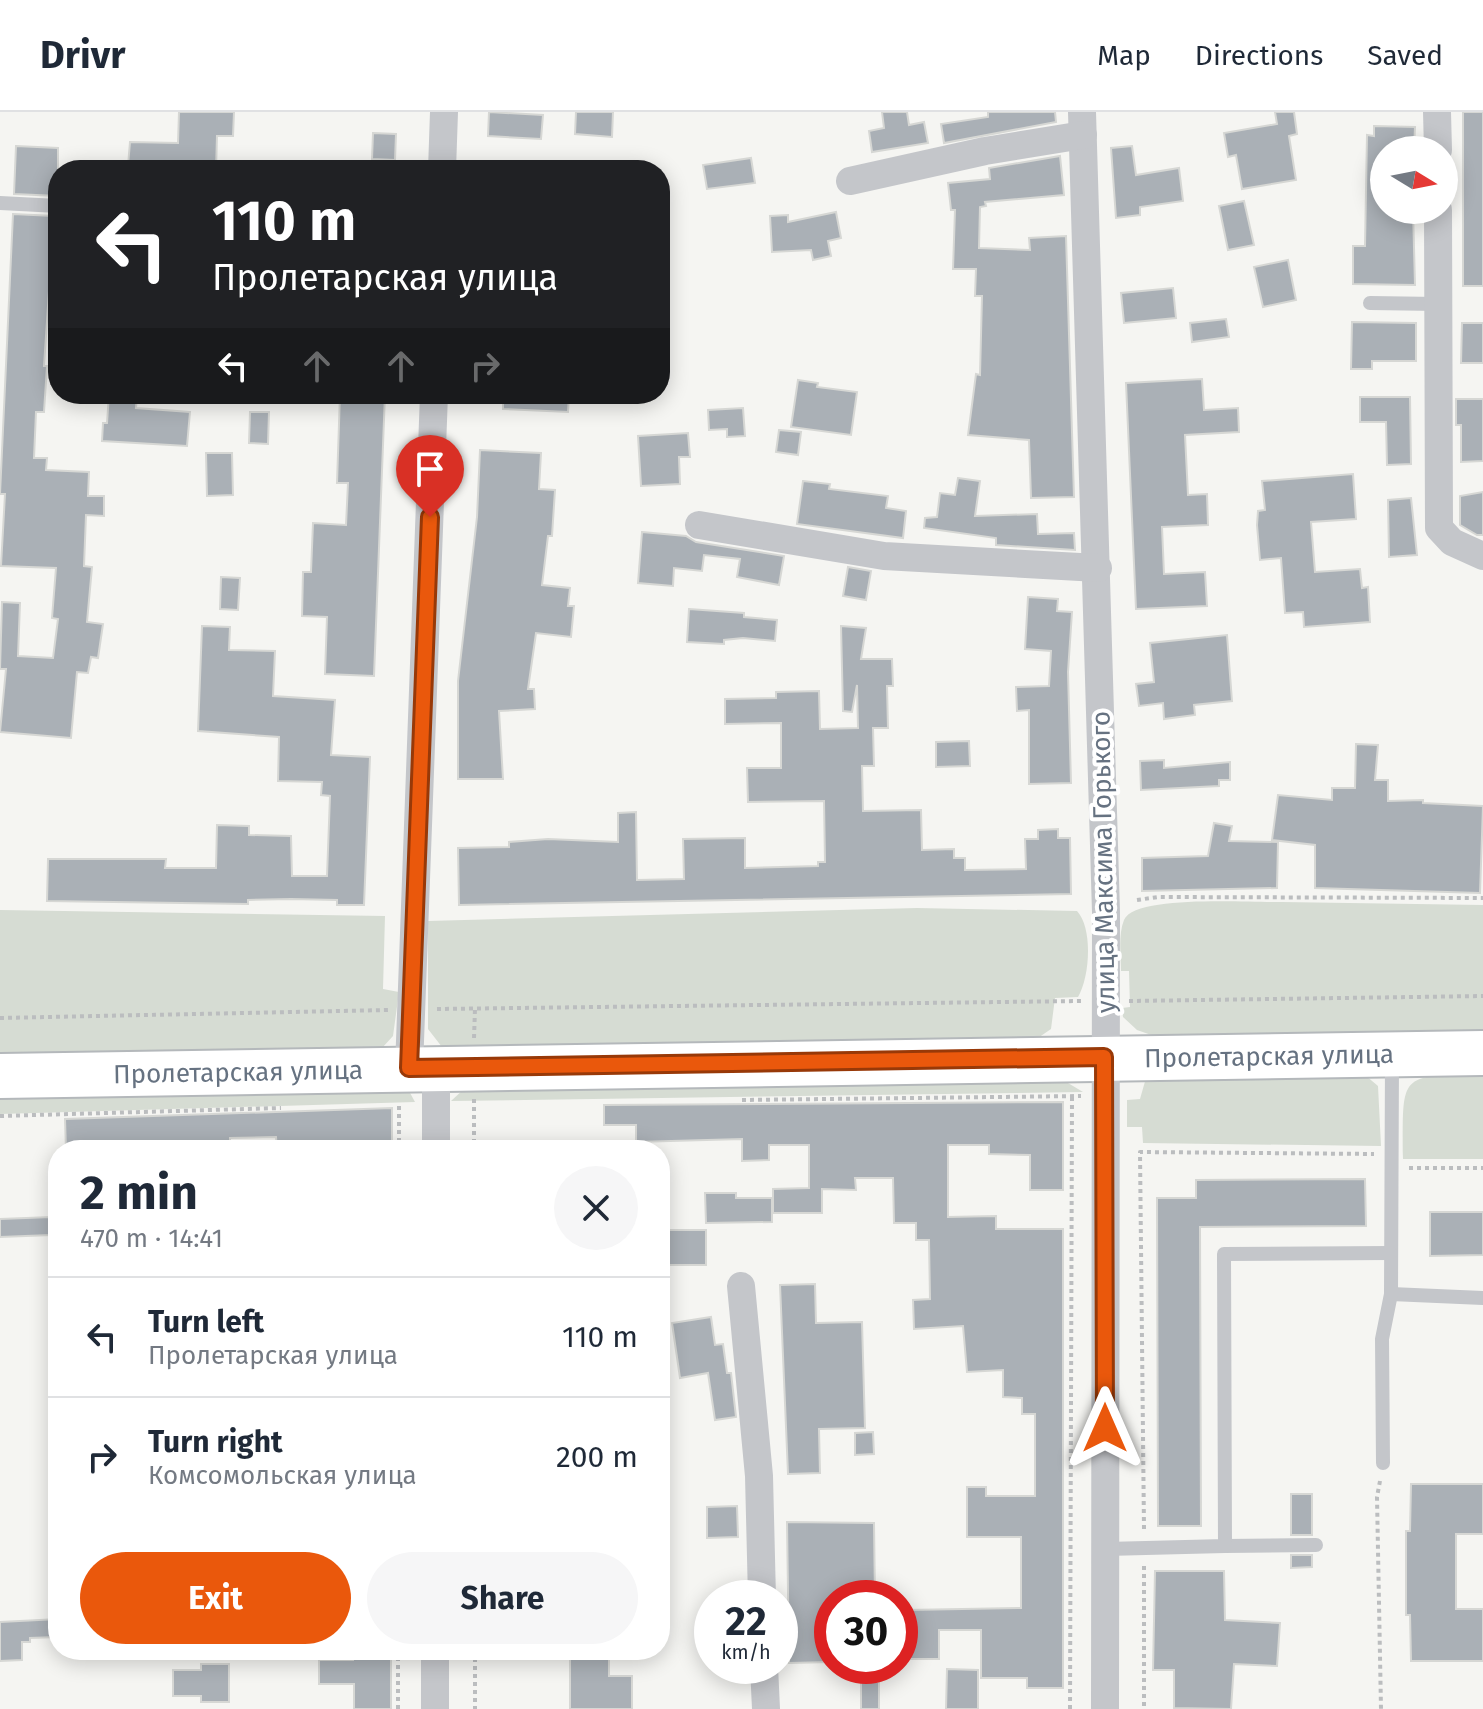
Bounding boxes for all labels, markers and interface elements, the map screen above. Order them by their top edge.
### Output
text: Drivr [40,32,125,78]
text: Map [1097,39,1151,72]
text: Directions [1195,39,1323,72]
text: Saved [1367,39,1443,72]
north arrow [1370,136,1458,224]
map controls [1370,136,1458,224]
text: 110 m [212,188,356,255]
icon: left [80,192,184,296]
text: Пролетарская улица [212,256,558,300]
icon: left [211,344,255,388]
icon: ahead [295,344,339,388]
icon: ahead [379,344,423,388]
icon: right [463,344,507,388]
pin [396,435,464,517]
icon: arrive [408,447,452,491]
street label: улица Максима Горького [1085,711,1122,1013]
street label: Пролетарская улица [1144,1039,1394,1074]
street label: Пролетарская улица [113,1055,363,1090]
text: 2 min [80,1164,198,1222]
button: close [554,1166,638,1250]
text: 470 m · 14:41 [80,1223,223,1254]
text: Turn left [148,1304,264,1340]
icon: left [80,1315,124,1359]
text: 110 m [562,1319,638,1355]
text: Пролетарская улица [148,1340,398,1371]
position arrow [1063,1386,1147,1470]
text: Turn right [148,1424,283,1460]
icon: right [80,1435,124,1479]
text: 200 m [556,1439,638,1475]
text: Комсомольская улица [148,1460,417,1491]
button: Exit [80,1552,351,1644]
button: Share [367,1552,638,1644]
speed limit sign: 30 [814,1580,918,1684]
text: 22 [725,1598,767,1646]
text: km/h [721,1640,771,1664]

